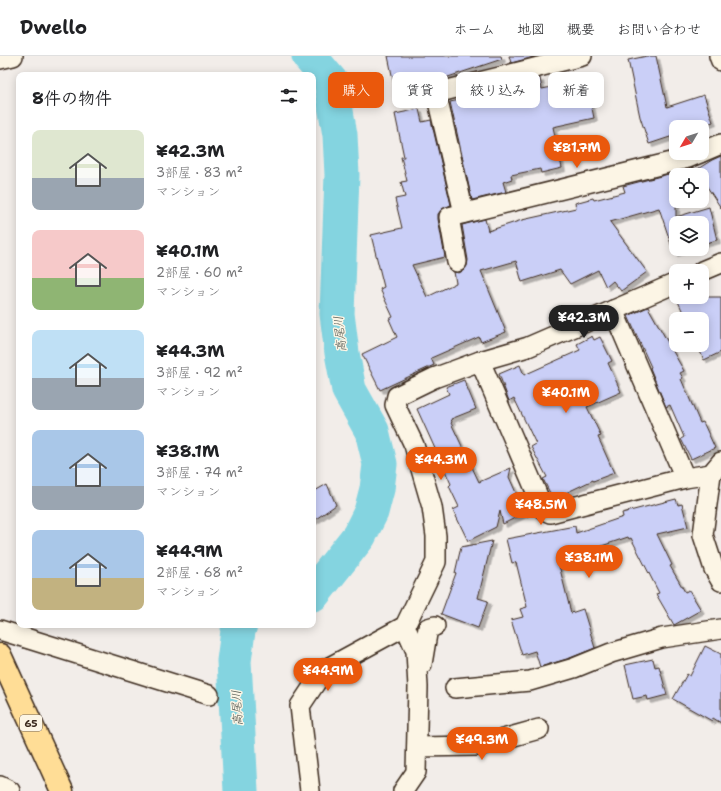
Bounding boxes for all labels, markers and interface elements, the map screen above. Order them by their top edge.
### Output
text: Dwello [20,15,87,40]
text: ホーム [454,20,495,38]
text: 地図 [517,20,545,38]
text: 概要 [567,20,595,38]
text: お問い合わせ [617,20,701,38]
chip: 購入 [328,72,384,108]
chip: 賃貸 [392,72,448,108]
chip: 絞り込み [456,72,540,108]
chip: 新着 [548,72,604,108]
icon: filters [278,85,300,107]
text: 8件の物件 [32,87,112,109]
north arrow [669,120,709,160]
map controls [669,120,709,352]
pin: ¥81.7M [544,135,610,169]
text: ¥81.7M [553,139,601,156]
text: ¥42.3M [156,140,225,162]
icon: home [64,146,112,194]
text: 3部屋 · 83 m² [156,164,243,181]
button: locate [669,168,709,208]
text: マンション [156,183,220,200]
button: layers [669,216,709,256]
text: ¥40.1M [156,240,219,262]
icon: home [64,246,112,294]
text: 2部屋 · 60 m² [156,264,243,281]
button: + [669,264,709,304]
text: マンション [156,283,220,300]
pin: ¥42.3M [551,305,617,339]
text: ¥42.3M [558,309,610,326]
button: − [669,312,709,352]
water label: 高尾川 [330,315,350,353]
text: ¥44.3M [156,340,225,362]
icon: home [64,346,112,394]
text: 3部屋 · 92 m² [156,364,243,381]
pin: ¥40.1M [533,380,599,414]
text: マンション [156,383,220,400]
text: ¥40.1M [542,384,590,401]
text: ¥38.1M [156,440,220,462]
icon: home [64,446,112,494]
pin: ¥44.3M [408,447,474,481]
text: ¥44.3M [415,451,467,468]
text: 3部屋 · 74 m² [156,464,243,481]
text: マンション [156,483,220,500]
pin: ¥48.5M [508,492,574,526]
text: ¥48.5M [515,496,567,513]
text: ¥44.9M [156,540,223,562]
pin: ¥38.1M [556,545,622,579]
icon: home [64,546,112,594]
text: ¥38.1M [565,549,613,566]
text: 2部屋 · 68 m² [156,564,243,581]
text: マンション [156,583,220,600]
pin: ¥44.9M [295,658,361,692]
text: ¥44.9M [302,662,354,679]
water label: 高尾川 [228,690,246,726]
road number: 65 [20,715,42,731]
pin: ¥49.3M [449,727,515,761]
text: ¥49.3M [456,731,508,748]

